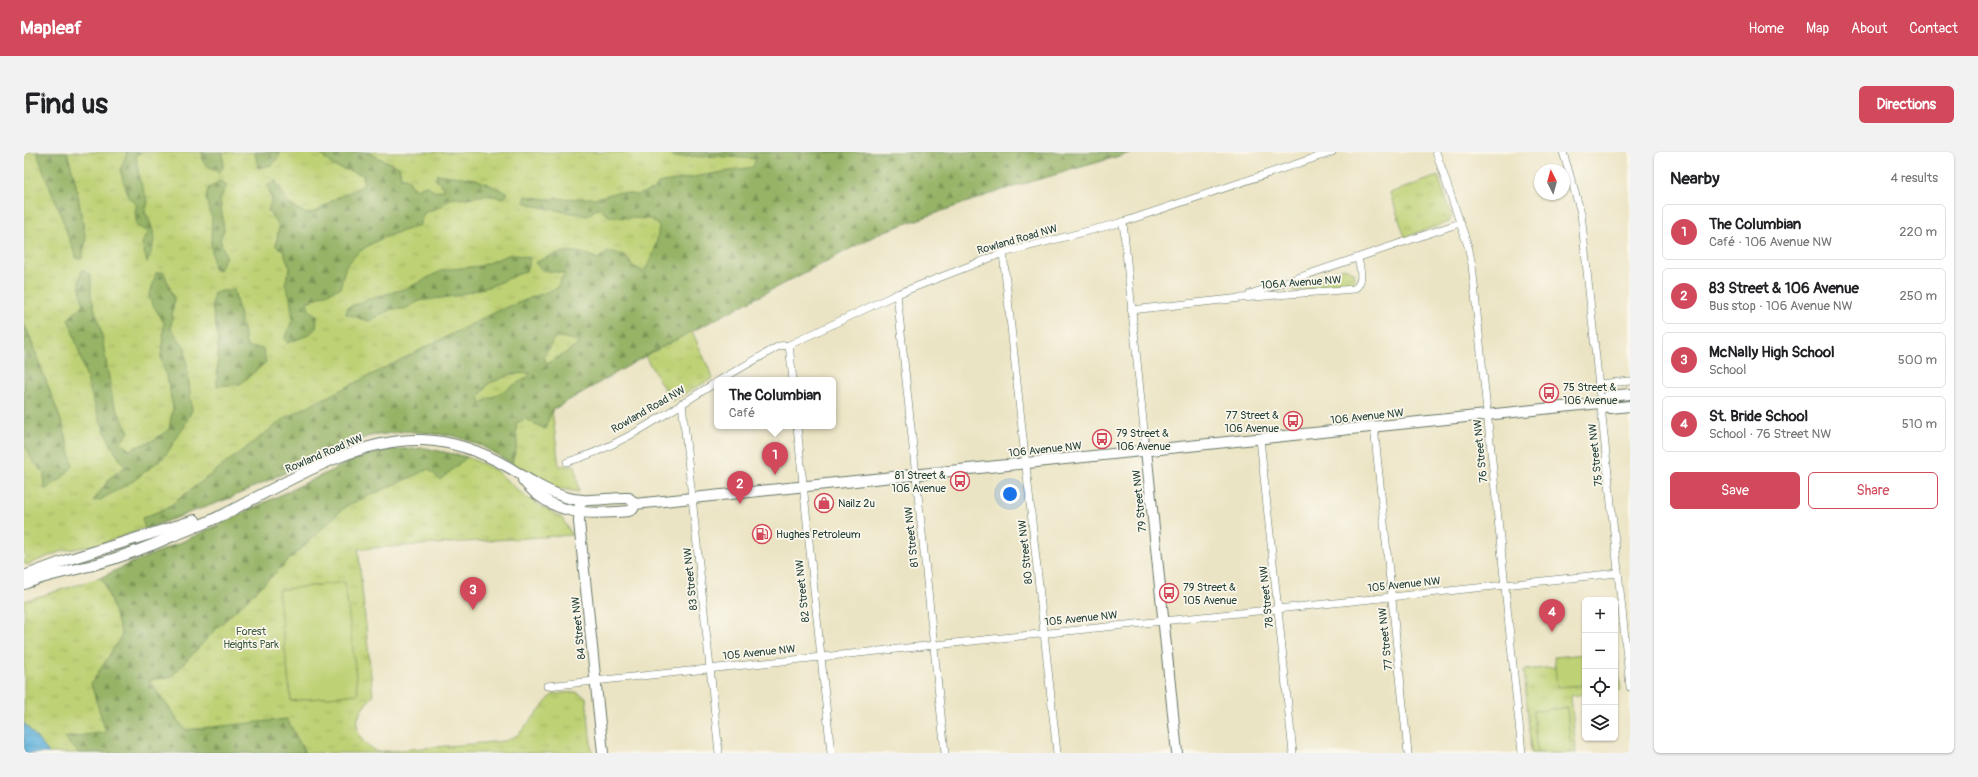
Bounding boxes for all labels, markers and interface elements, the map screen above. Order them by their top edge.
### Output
text: Mapleaf [20,16,82,40]
text: Home [1749,20,1784,37]
text: Map [1806,20,1829,37]
text: About [1851,20,1887,37]
text: Contact [1909,20,1958,37]
button: Directions [1859,86,1954,123]
text: Find us [24,87,108,122]
north arrow [1534,164,1570,200]
text: Nearby [1670,168,1719,189]
text: 4 results [1891,170,1938,186]
text: The Columbian [1709,215,1801,234]
street label: Rowland Road NW [975,222,1059,257]
text: 1 [1681,224,1687,240]
text: 220 m [1899,224,1937,240]
text: Café · 106 Avenue NW [1709,234,1832,250]
street label: 106A Avenue NW [1260,273,1342,292]
text: 83 Street & 106 Avenue [1709,279,1859,298]
text: 2 [1680,288,1688,304]
text: 250 m [1899,288,1937,304]
text: Bus stop · 106 Avenue NW [1709,298,1853,314]
text: McNally High School [1709,343,1835,362]
text: 3 [1680,352,1688,368]
text: 500 m [1898,352,1937,368]
text: School [1709,362,1746,378]
popup [714,377,836,429]
place label: 75 Street & 106 Avenue [1563,381,1618,407]
bus stop icon: 75 Street & 106 Avenue [1538,382,1560,404]
street label: Rowland Road NW [609,383,687,436]
text: The Columbian [729,386,821,405]
text: Café [729,405,755,421]
street label: 106 Avenue NW [1330,406,1404,427]
text: St. Bride School [1709,407,1808,426]
place label: 77 Street & 106 Avenue [1225,409,1280,435]
bus stop icon: 77 Street & 106 Avenue [1282,410,1304,432]
text: 4 [1680,416,1688,432]
text: 510 m [1902,416,1937,432]
street label: 76 Street NW [1471,419,1490,483]
street label: 75 Street NW [1586,423,1605,487]
text: School · 76 Street NW [1709,426,1831,442]
place label: 79 Street & 106 Avenue [1116,427,1171,453]
bus stop icon: 79 Street & 106 Avenue [1091,428,1113,450]
street label: Rowland Road NW [283,431,365,476]
street label: 106 Avenue NW [1008,439,1082,460]
pin: 1 [762,442,788,475]
place label: 81 Street & 106 Avenue [892,469,947,495]
street label: 79 Street NW [1130,469,1149,533]
bus stop icon: 81 Street & 106 Avenue [949,470,971,492]
pin: 2 [727,471,753,504]
button: Save [1670,472,1800,509]
button: Share [1808,472,1938,509]
your location [1000,484,1020,504]
shop icon: Nailz 2u [813,492,835,514]
place label: Nailz 2u [838,497,875,510]
street label: 81 Street NW [902,506,921,568]
street label: 80 Street NW [1016,519,1035,585]
fuel station icon: Hughes Petroleum [751,523,773,545]
place label: Hughes Petroleum [776,528,861,541]
street label: 83 Street NW [681,547,700,611]
street label: 82 Street NW [793,559,812,623]
street label: 78 Street NW [1257,565,1276,629]
street label: 105 Avenue NW [1367,574,1441,595]
pin: 3 [460,577,486,610]
place label: 79 Street & 105 Avenue [1183,581,1238,607]
bus stop icon: 79 Street & 105 Avenue [1158,582,1180,604]
street label: 84 Street NW [569,596,588,660]
map controls [1582,597,1618,741]
button: + [1582,597,1618,633]
pin: 4 [1539,599,1565,632]
street label: 77 Street NW [1376,607,1395,671]
street label: 105 Avenue NW [1044,608,1118,629]
park label: Forest Heights Park [223,625,279,651]
button: − [1582,633,1618,669]
street label: 105 Avenue NW [722,642,796,663]
button: locate [1582,669,1618,705]
button: layers [1582,705,1618,741]

